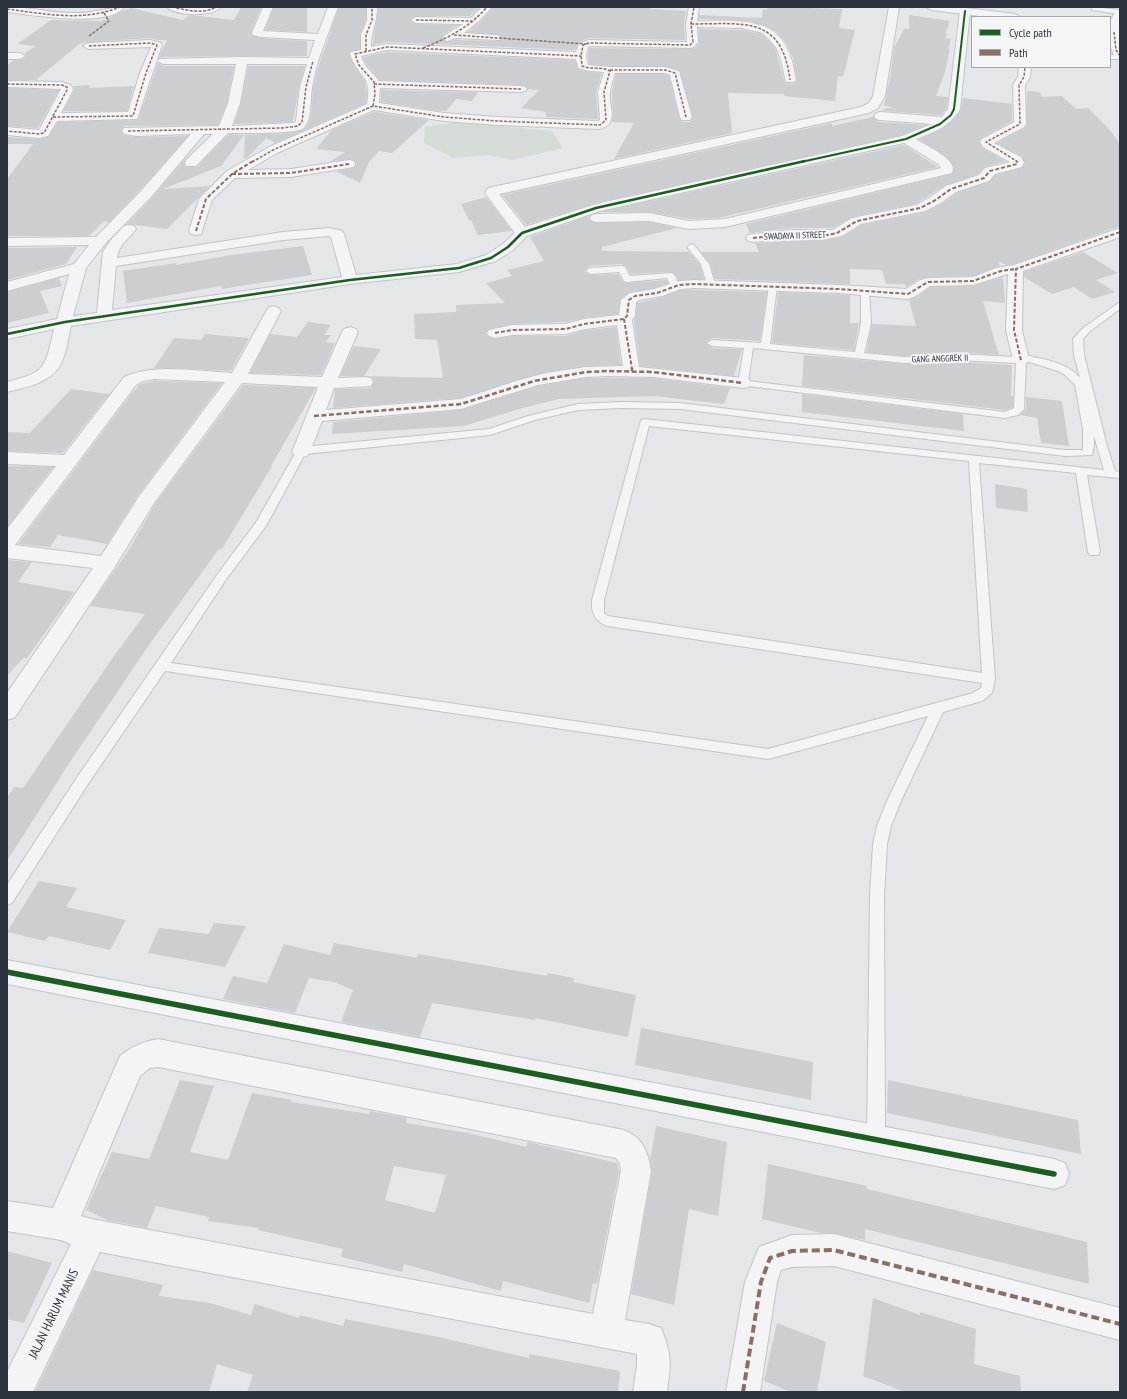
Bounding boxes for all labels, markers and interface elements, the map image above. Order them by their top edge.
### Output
legend [971,16,1111,68]
text: Cycle path [1009,25,1052,40]
text: Path [1009,45,1027,60]
street label: SWADAYA II STREET [764,230,826,242]
street label: GANG ANGGREK II [912,353,968,365]
street label: JALAN HARUM MANIS [26,1267,82,1361]

